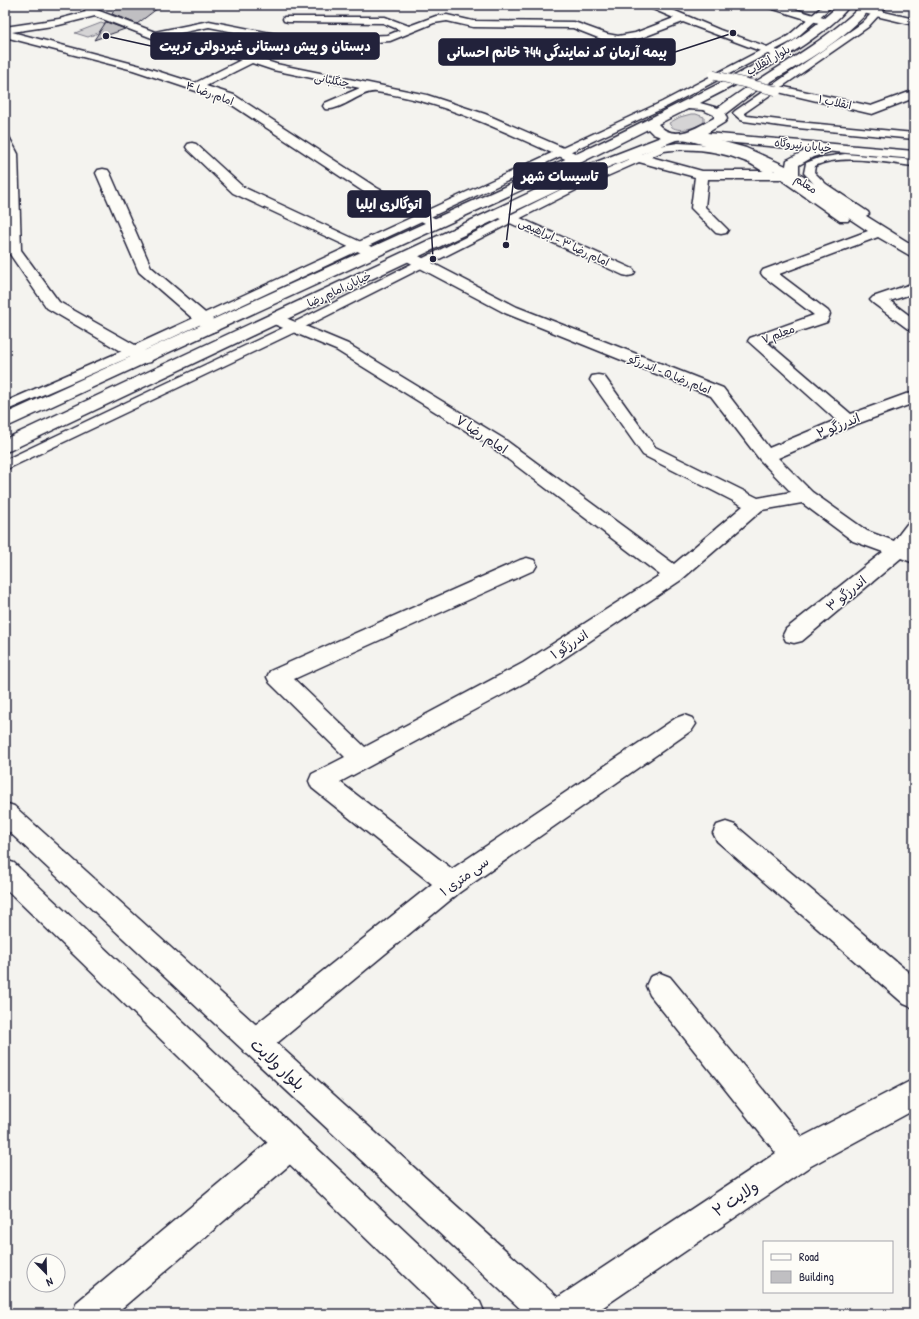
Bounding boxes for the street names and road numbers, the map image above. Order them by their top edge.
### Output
street label: بلوار انقلاب [744,42,793,79]
street label: جنگلبانی [313,70,351,91]
street label: امام رضا ۴ [183,78,236,110]
street label: انقلاب ۱ [817,92,853,113]
street label: خیابان نیروگاه [773,135,832,156]
street label: معلم [791,171,820,198]
street label: امام رضا ۳ - ابراهیمی [516,215,612,271]
street label: خیابان امام رضا [305,268,374,312]
street label: معلم ۷ [759,322,797,348]
street label: امام رضا ۵ - اندرزگو [625,351,713,399]
street label: اندرزگو ۲ [814,408,862,442]
street label: امام رضا ۷ [451,410,511,459]
street label: اندرزگو ۳ [822,571,870,615]
street label: اندرزگو ۱ [547,625,591,663]
street label: سی متری ۱ [436,852,493,901]
street label: بلوار ولایت [246,1033,310,1095]
street label: ولایت ۲ [708,1175,762,1221]

